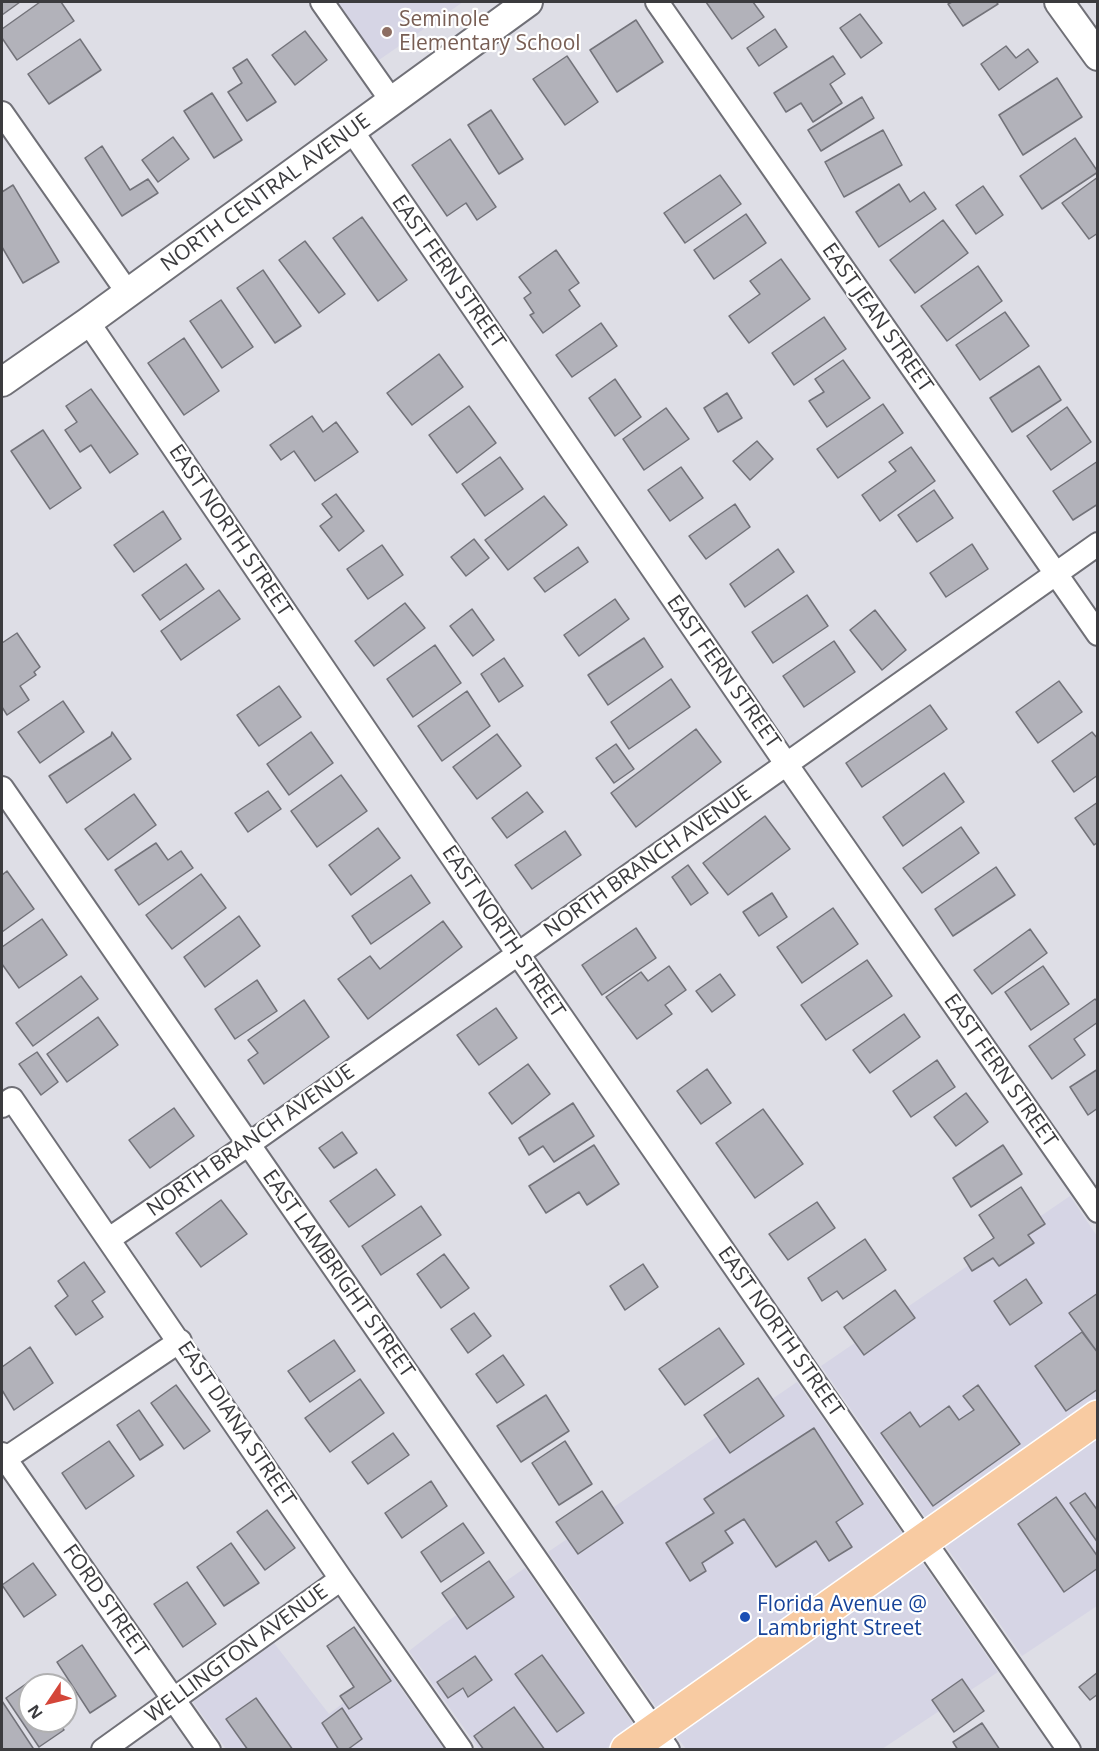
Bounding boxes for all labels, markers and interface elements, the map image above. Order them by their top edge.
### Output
place label: Seminole Elementary School [399,7,581,57]
marker: Seminole Elementary School [380,25,394,39]
street label: NORTH CENTRAL AVENUE [156,109,376,277]
street label: EAST FERN STREET [386,191,510,353]
street label: EAST JEAN STREET [816,239,938,397]
street label: EAST NORTH STREET [163,440,297,622]
street label: EAST FERN STREET [661,591,785,753]
street label: NORTH BRANCH AVENUE [539,781,757,943]
street label: EAST NORTH STREET [436,841,570,1023]
street label: EAST FERN STREET [938,990,1062,1152]
street label: NORTH BRANCH AVENUE [142,1060,360,1222]
street label: EAST LAMBRIGHT STREET [257,1165,419,1383]
street label: EAST NORTH STREET [712,1242,848,1422]
street label: EAST DIANA STREET [171,1337,301,1511]
street label: FORD STREET [57,1540,153,1662]
street label: WELLINGTON AVENUE [141,1579,333,1729]
place label: Florida Avenue @ Lambright Street [757,1592,927,1642]
marker: Florida Avenue @ Lambright Street [738,1610,752,1624]
north arrow [18,1673,78,1733]
text: N [22,1701,48,1724]

